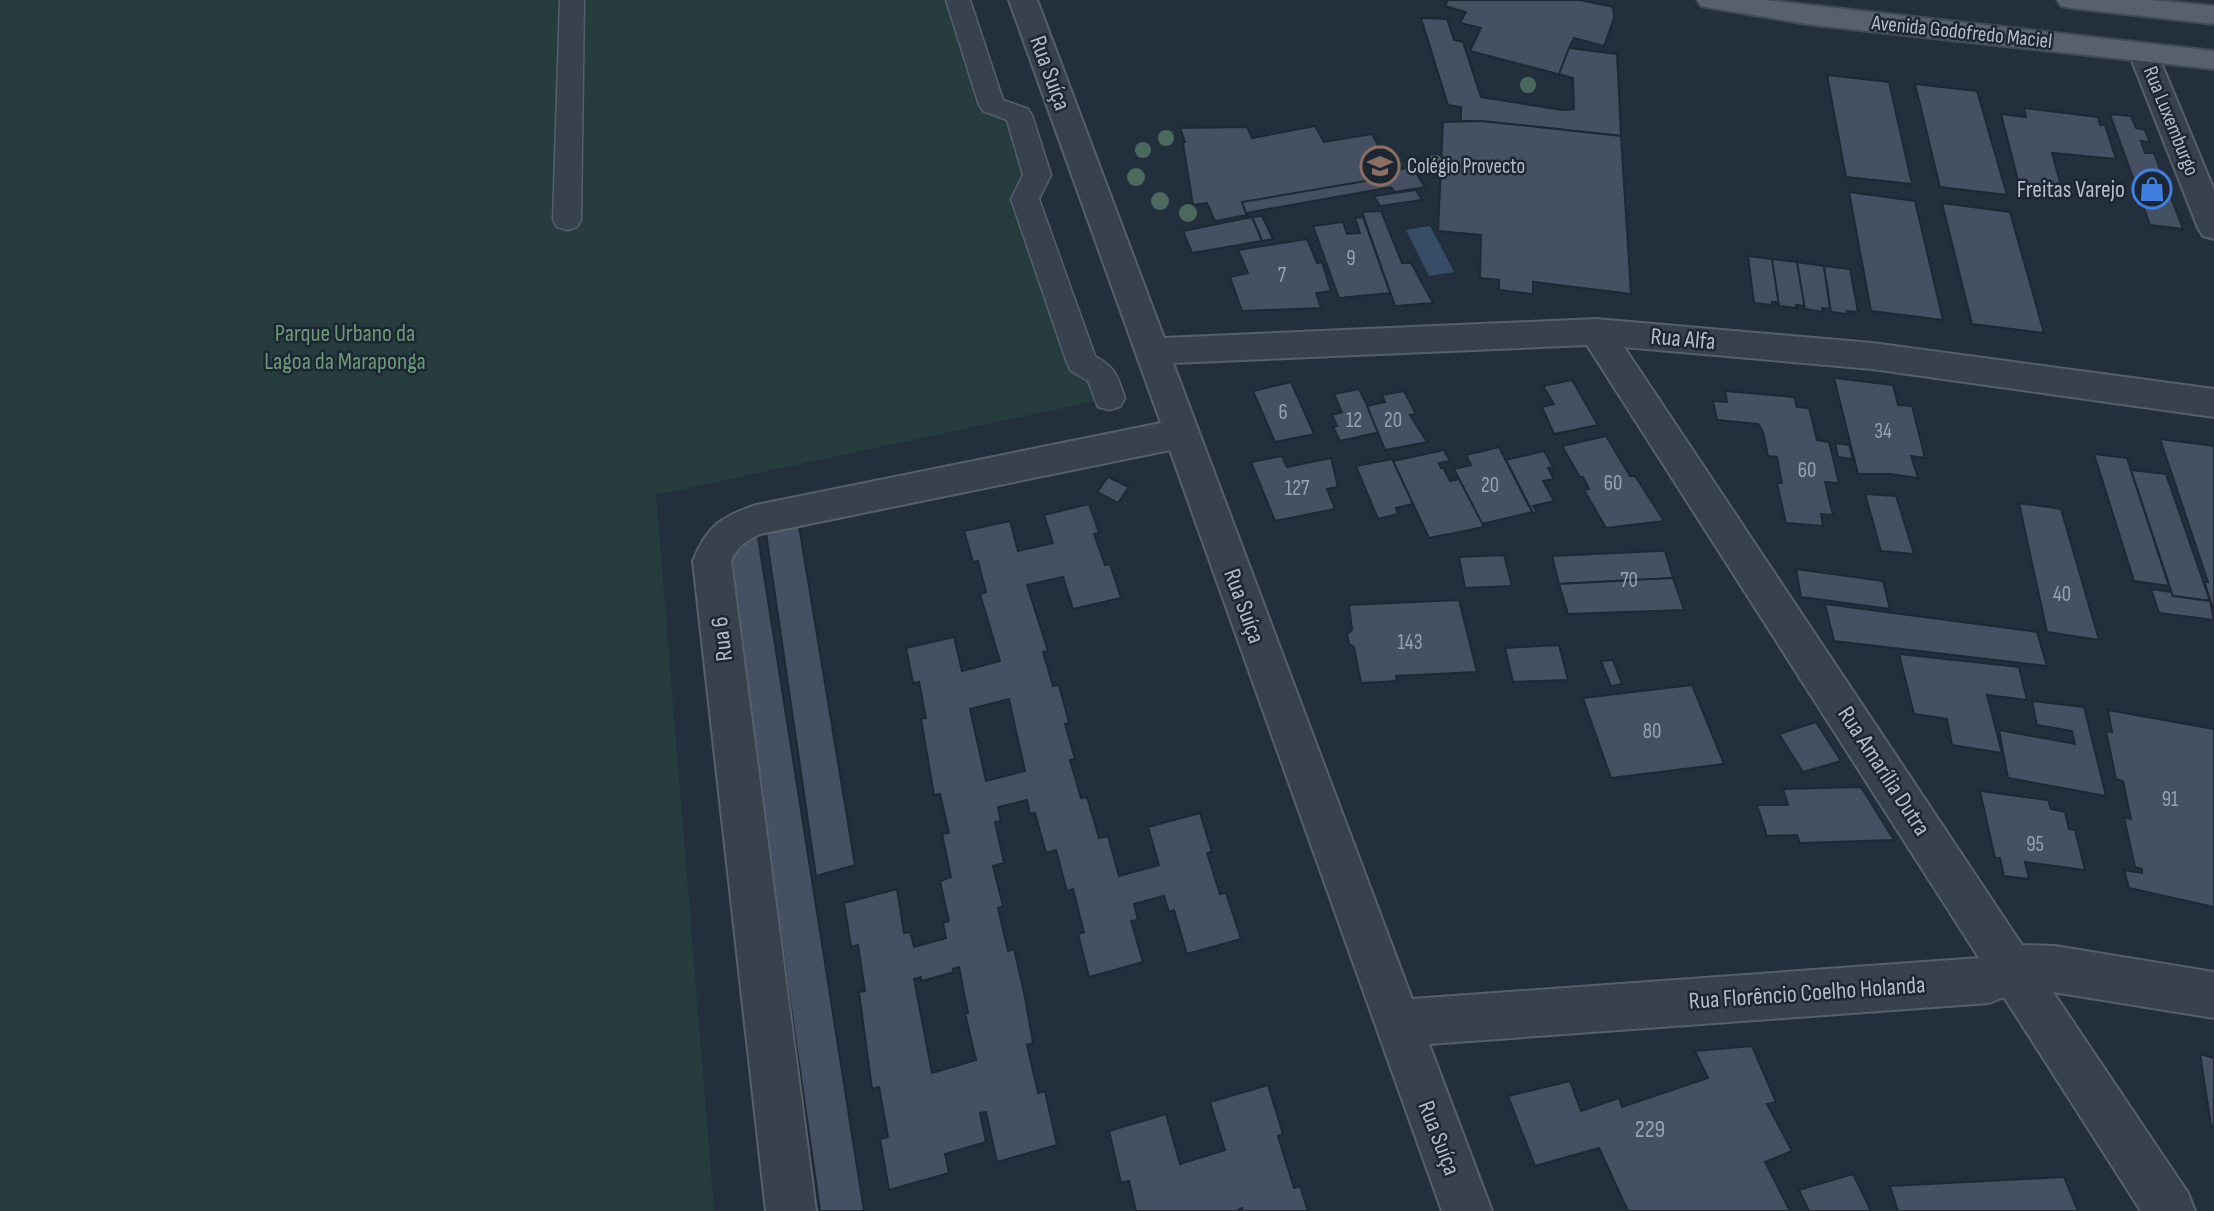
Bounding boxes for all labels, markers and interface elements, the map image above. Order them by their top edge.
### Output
street label: Avenida Godofredo Maciel [1870,10,2053,54]
street label: Rua Suíça [1023,32,1077,114]
street label: Rua Luxemburgo [2138,63,2204,179]
school or university icon: Colégio Provecto [1359,145,1401,187]
place label: Colégio Provecto [1407,154,1525,179]
shop icon: Freitas Varejo [2131,168,2173,210]
place label: Freitas Varejo [2017,175,2125,204]
house number: 9 [1346,246,1356,271]
house number: 7 [1278,263,1287,288]
park label: Parque Urbano da Lagoa da Maraponga [264,319,426,376]
street label: Rua Alfa [1649,322,1717,356]
house number: 6 [1278,400,1288,425]
house number: 12 [1346,408,1362,433]
house number: 20 [1384,408,1402,433]
house number: 34 [1874,419,1892,444]
house number: 60 [1798,458,1816,483]
house number: 60 [1604,471,1622,496]
house number: 20 [1481,473,1499,498]
house number: 127 [1285,476,1310,501]
street label: Rua Suíça [1217,565,1271,647]
house number: 70 [1620,568,1638,593]
house number: 40 [2053,582,2071,607]
street label: Rua 6 [705,615,739,663]
house number: 143 [1397,630,1423,655]
street label: Rua Amarília Dutra [1831,701,1937,841]
house number: 80 [1643,719,1661,744]
house number: 91 [2162,787,2179,812]
house number: 95 [2026,832,2044,857]
street label: Rua Florêncio Coelho Holanda [1688,970,1926,1016]
street label: Rua Suíça [1412,1097,1466,1179]
house number: 229 [1635,1115,1665,1144]

